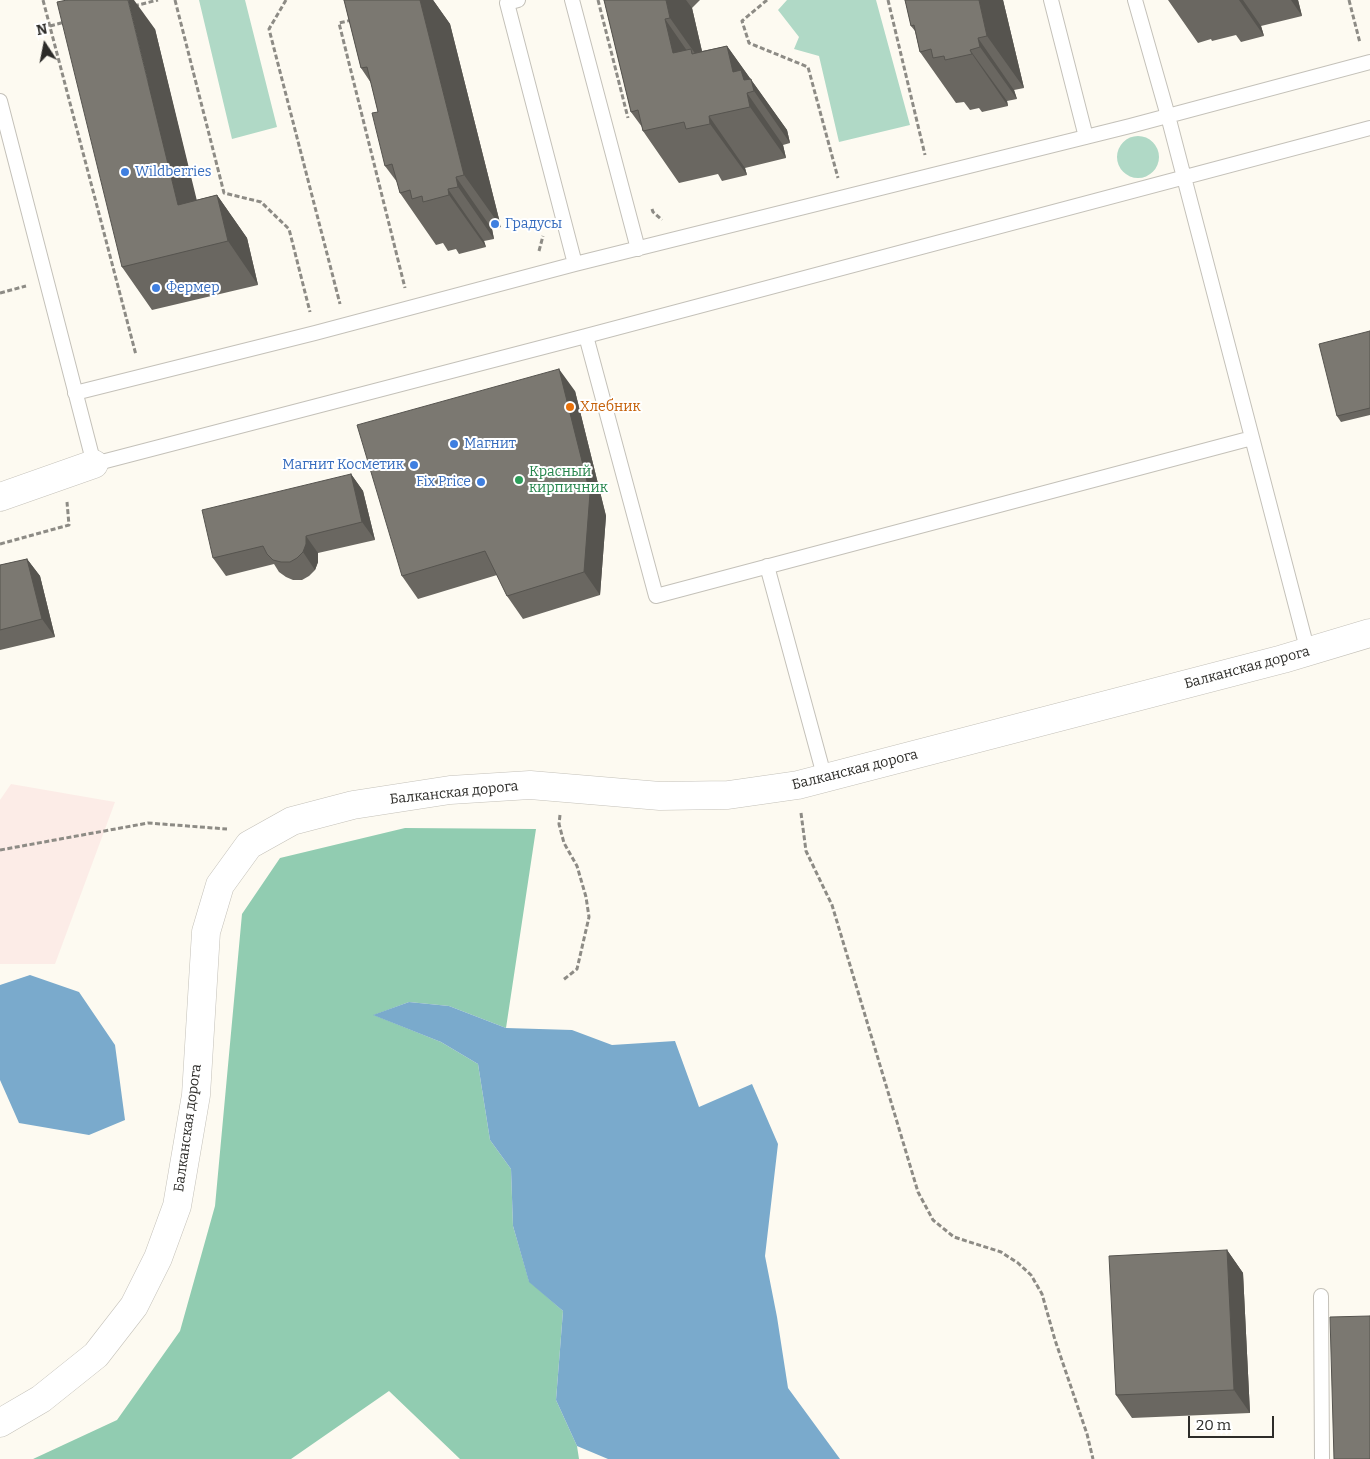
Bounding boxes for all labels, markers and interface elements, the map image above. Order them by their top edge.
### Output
north arrow [20,20,70,70]
text: N [35,20,49,39]
place label: Wildberries [135,164,212,180]
marker: Wildberries [119,166,131,178]
place label: Градусы [505,216,562,232]
marker: Градусы [489,218,501,230]
place label: Фермер [166,280,220,296]
marker: Фермер [150,282,162,294]
place label: Хлебник [580,399,641,415]
marker: Хлебник [564,401,576,413]
place label: Магнит [464,436,516,452]
marker: Магнит [448,438,460,450]
place label: Магнит Косметик [282,457,404,473]
marker: Магнит Косметик [408,459,420,471]
place label: Красный кирпичник [529,464,608,497]
place label: Fix Price [416,474,471,490]
marker: Красный кирпичник [513,474,525,486]
marker: Fix Price [475,476,487,488]
street label: Балканская дорога [1183,643,1311,693]
street label: Балканская дорога [790,746,920,794]
street label: Балканская дорога [389,778,519,808]
street label: Балканская дорога [171,1063,205,1193]
scale bar [1190,1406,1276,1438]
text: 20 m [1196,1416,1231,1434]

